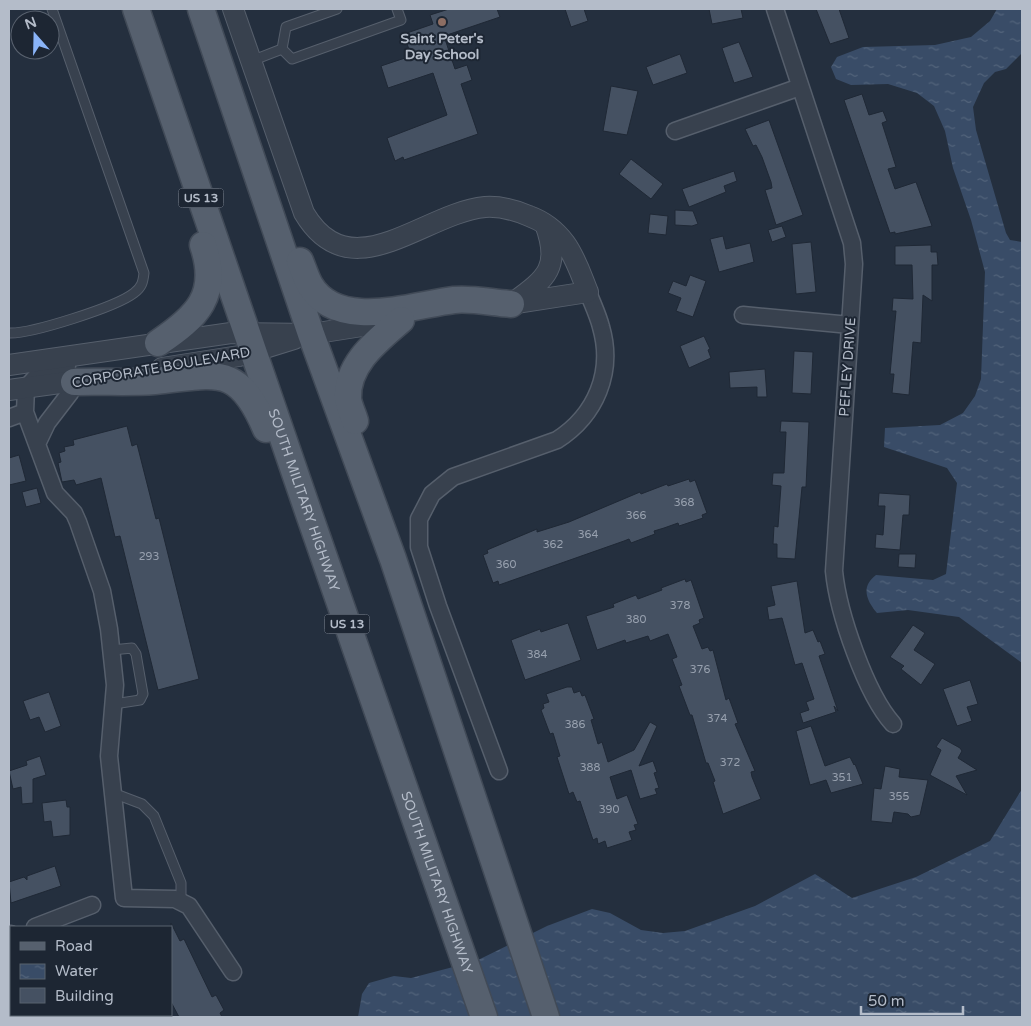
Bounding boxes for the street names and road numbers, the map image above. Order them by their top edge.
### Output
road number: US 13 [178,188,224,208]
street label: PEFLEY DRIVE [836,317,859,417]
street label: CORPORATE BOULEVARD [71,343,252,392]
street label: SOUTH MILITARY HIGHWAY [265,407,343,594]
road number: US 13 [324,614,370,634]
street label: SOUTH MILITARY HIGHWAY [397,789,476,976]

